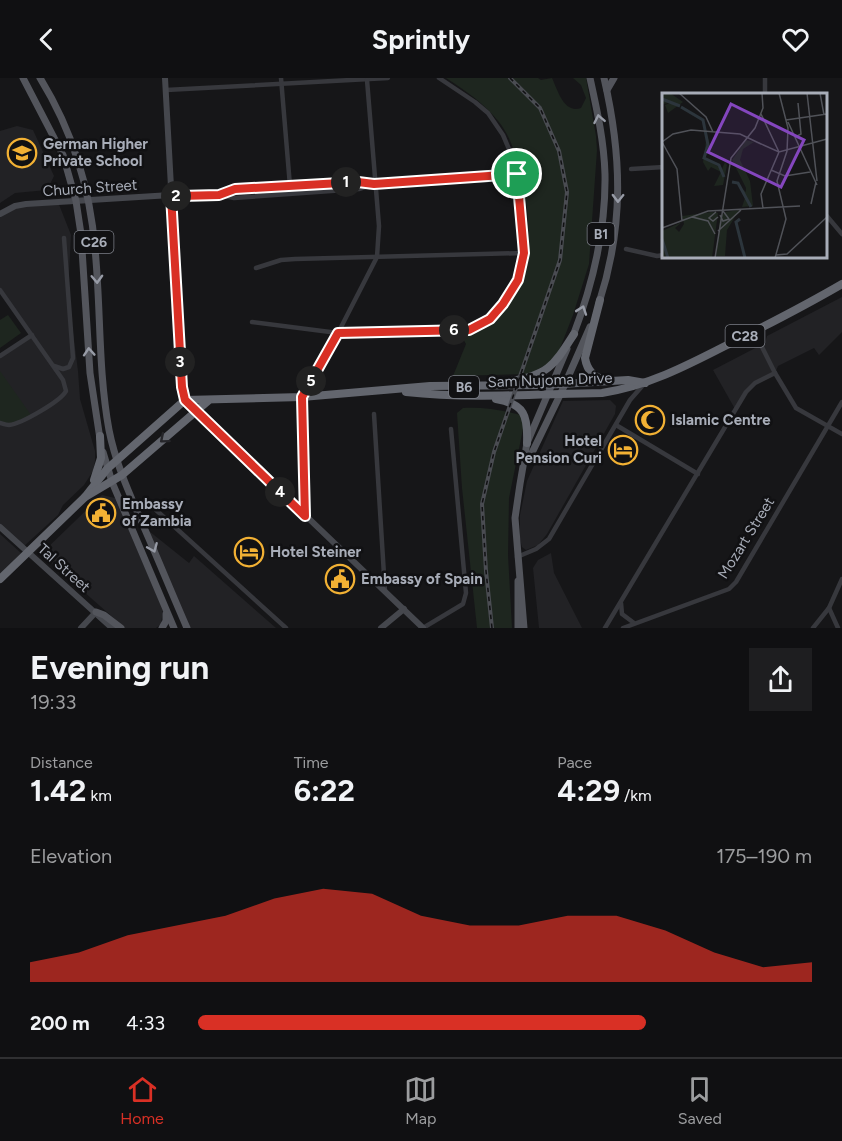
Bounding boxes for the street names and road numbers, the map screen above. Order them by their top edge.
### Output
street label: Church Street [42,176,138,200]
road number: B1 [588,223,614,245]
road number: C26 [74,231,113,253]
road number: C28 [726,325,764,347]
street label: Sam Nujoma Drive [487,369,613,391]
road number: B6 [449,376,479,398]
street label: Mozart Street [714,494,778,582]
street label: Tal Street [34,540,94,596]

